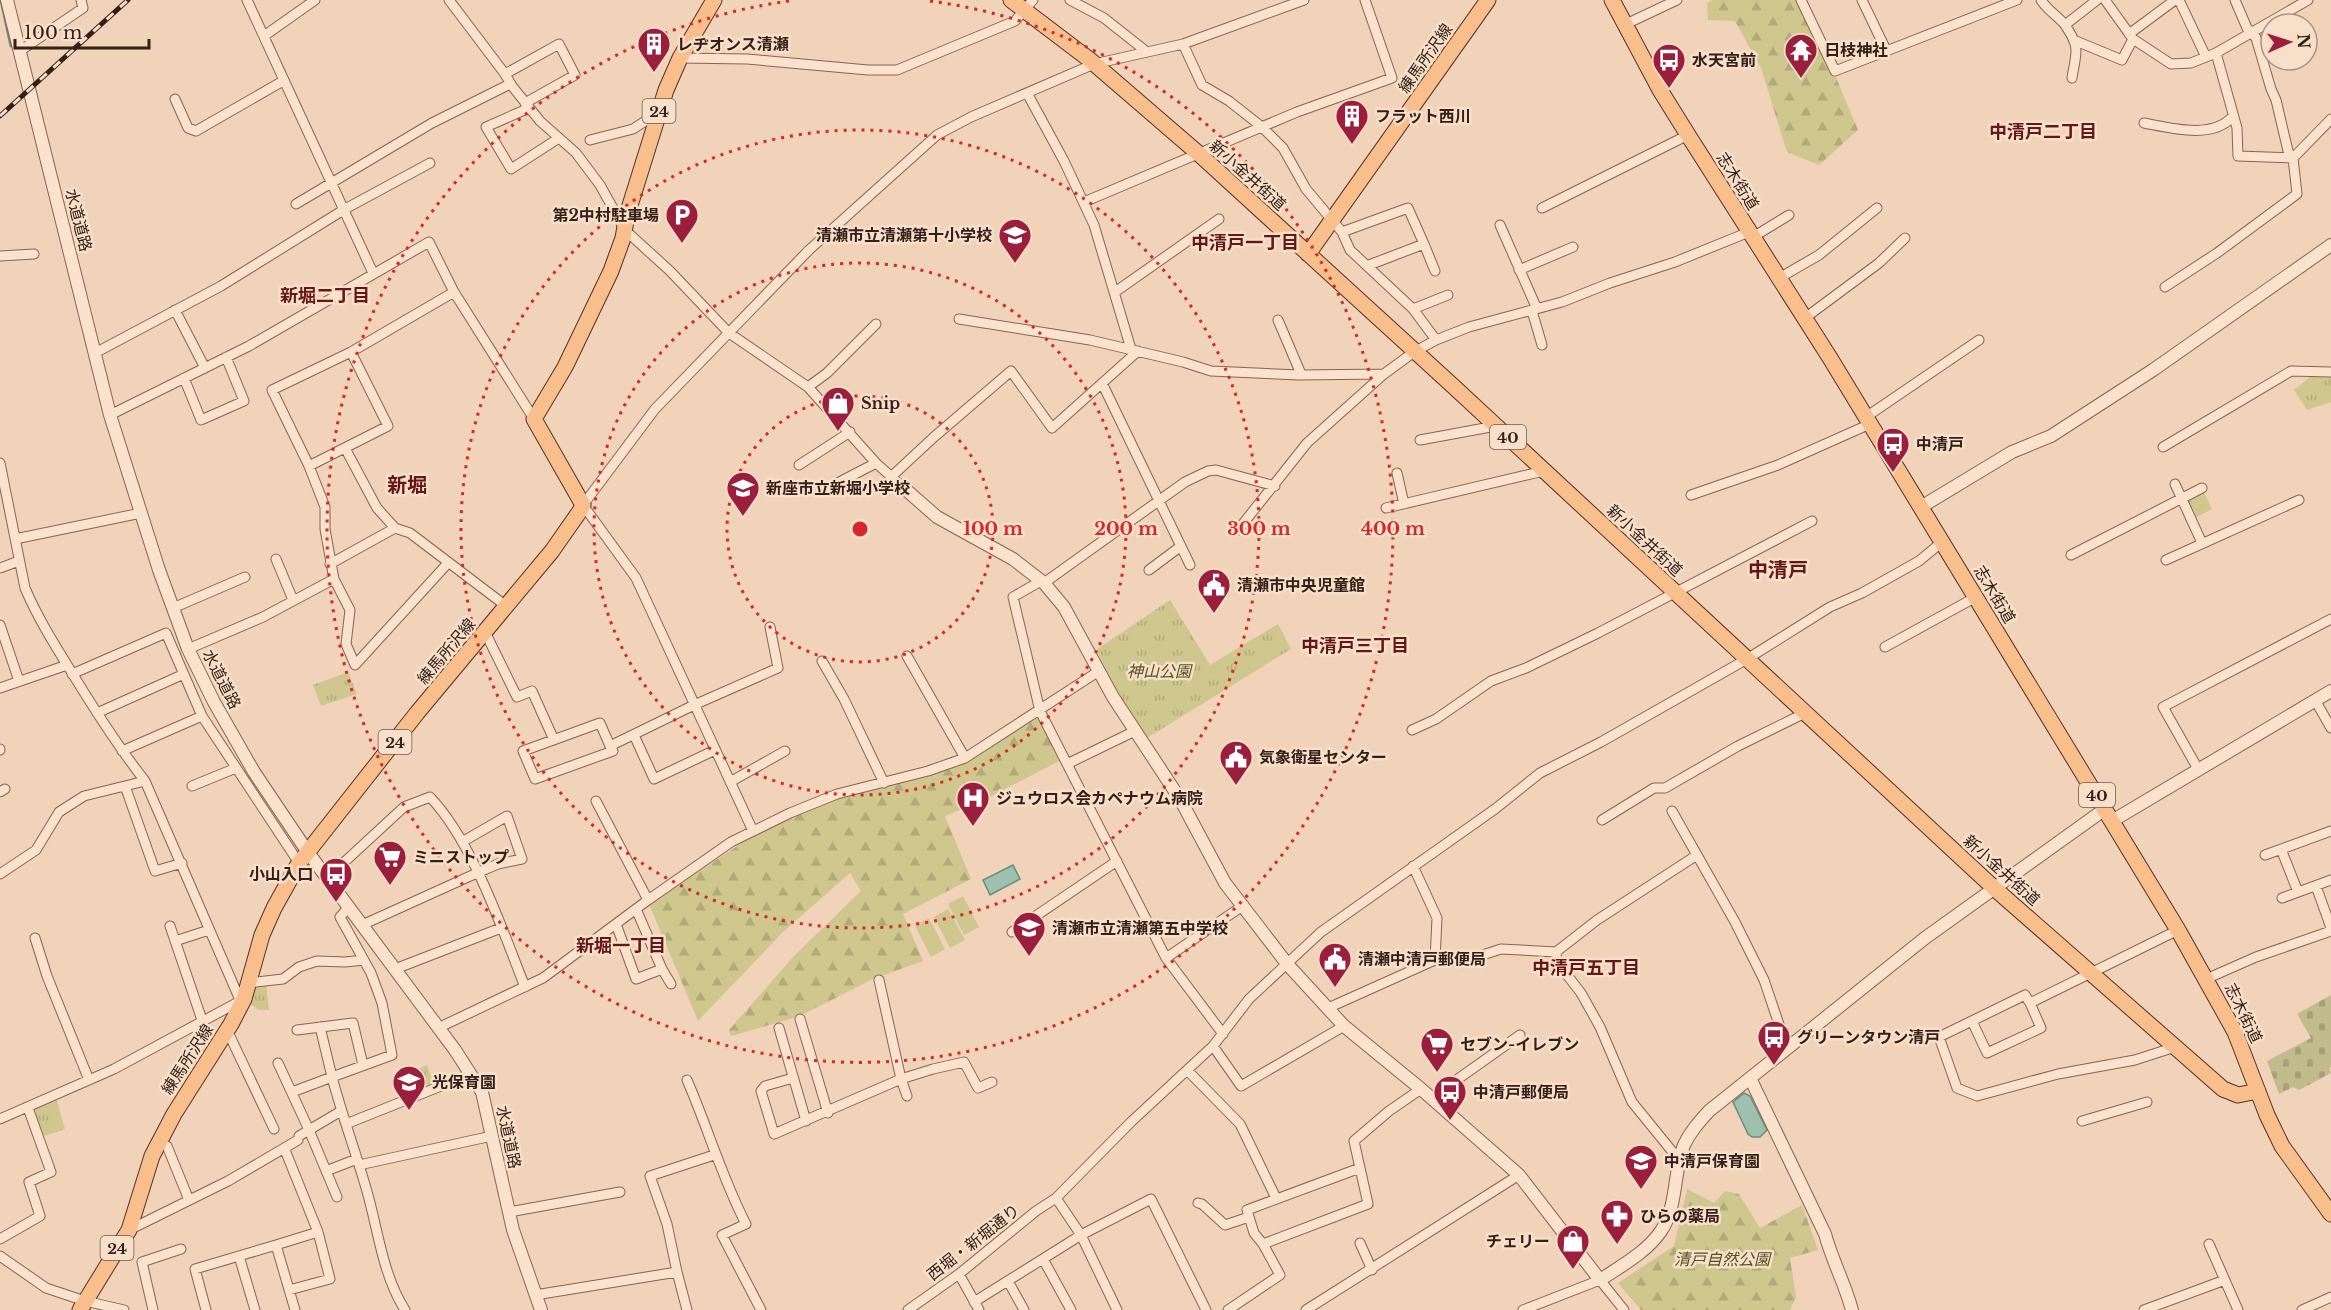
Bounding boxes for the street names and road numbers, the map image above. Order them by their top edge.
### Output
street label: 練馬所沢線 [1394,19,1456,97]
road number: 24 [642,99,676,123]
street label: 新小金井街道 [1206,135,1290,215]
street label: 志木街道 [1713,149,1763,213]
street label: 水道道路 [62,187,96,253]
road number: 40 [1490,425,1526,449]
street label: 新小金井街道 [1603,500,1687,580]
street label: 志木街道 [1970,561,2020,627]
street label: 練馬所沢線 [413,614,479,688]
street label: 水道道路 [199,646,245,712]
road number: 24 [378,730,412,754]
road number: 40 [2079,783,2115,807]
street label: 新小金井街道 [1960,830,2044,910]
street label: 志木街道 [2221,980,2267,1046]
street label: 練馬所沢線 [157,1020,217,1098]
street label: 水道道路 [493,1104,525,1170]
street label: 西堀・新堀通り [923,1200,1023,1284]
road number: 24 [100,1236,134,1260]

